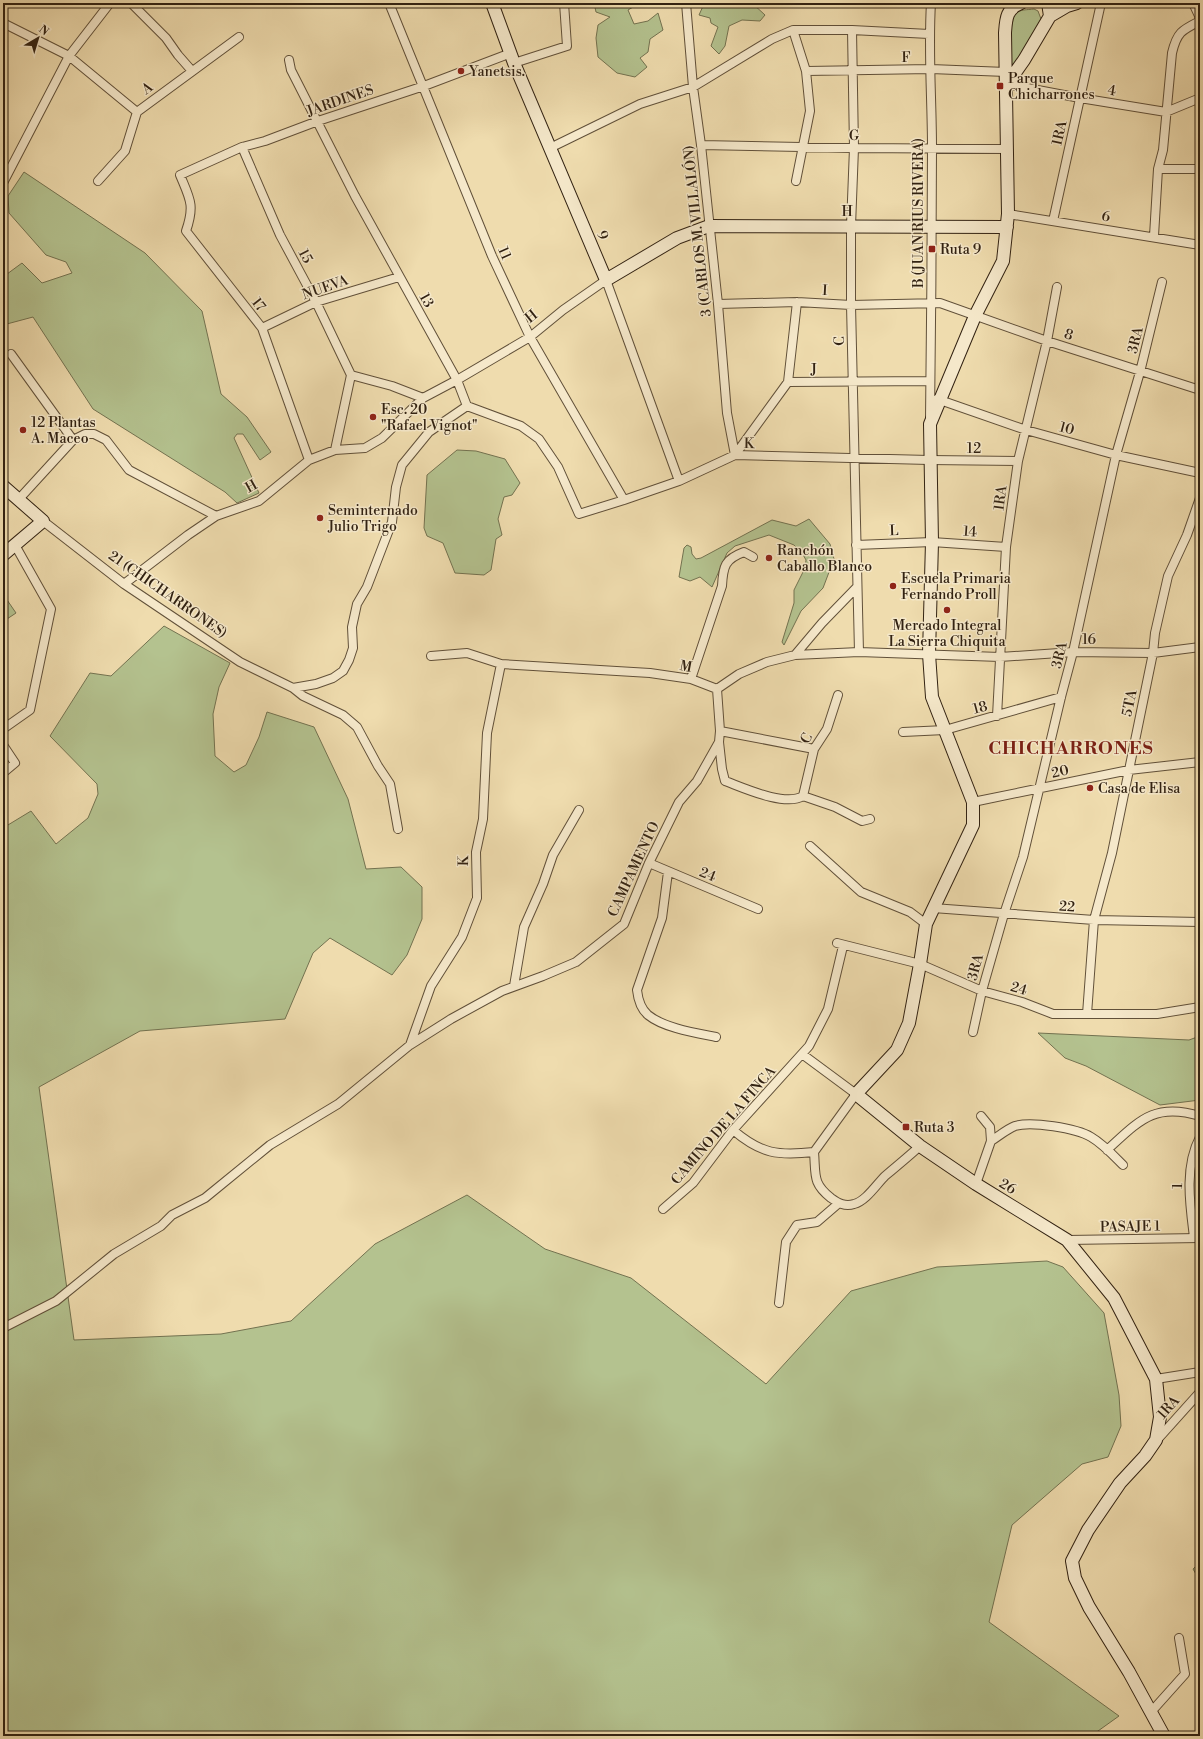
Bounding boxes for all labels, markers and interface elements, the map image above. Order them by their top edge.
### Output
north arrow [18,18,58,58]
text: N [36,23,52,39]
street label: F [901,49,911,67]
place label: Yanetsis. [468,63,525,81]
marker: Yanetsis. [456,66,466,76]
place label: Parque Chicharrones [1008,70,1095,104]
street label: A [138,78,157,100]
street label: JARDINES [304,81,376,121]
marker: Parque Chicharrones [995,81,1005,91]
street label: 4 [1106,81,1117,101]
street label: 1RA [1048,119,1072,147]
street label: G [849,127,860,145]
street label: B (JUAN RIUS RIVERA) [910,138,928,289]
street label: 3 (CARLOS M. VILLALÓN) [678,144,716,318]
street label: H [841,203,853,221]
street label: 6 [1100,207,1112,227]
street label: 9 [592,228,612,243]
place label: Ruta 9 [940,241,981,259]
street label: 11 [493,244,515,263]
marker: Ruta 9 [927,244,937,254]
street label: 15 [294,246,316,267]
street label: NUEVA [300,272,351,304]
street label: I [822,282,829,300]
street label: 13 [415,290,437,311]
street label: 17 [247,294,269,315]
street label: H [522,306,542,327]
street label: 8 [1062,325,1076,345]
street label: 3RA [1124,325,1148,355]
street label: C [831,336,849,346]
street label: J [810,361,817,379]
place label: Esc. 20 "Rafael Vignot" [381,401,478,435]
marker: Esc. 20 "Rafael Vignot" [368,412,378,422]
place label: 12 Plantas A. Maceo [30,414,96,448]
street label: 10 [1057,418,1076,440]
marker: 12 Plantas A. Maceo [18,425,28,435]
street label: K [744,435,755,453]
street label: 12 [967,440,981,458]
street label: H [242,476,261,497]
street label: 1RA [990,484,1012,512]
place label: Seminternado Julio Trigo [327,502,418,536]
marker: Seminternado Julio Trigo [315,513,325,523]
street label: L [889,522,899,540]
street label: 14 [962,523,977,541]
place label: Ranchón Caballo Blanco [777,542,872,576]
street label: 21 (CHICHARRONES) [105,547,230,643]
marker: Ranchón Caballo Blanco [764,553,774,563]
place label: Escuela Primaria Fernando Proll [901,570,1012,604]
marker: Escuela Primaria Fernando Proll [888,581,898,591]
marker: Mercado Integral La Sierra Chiquita [942,605,952,615]
place label: Mercado Integral La Sierra Chiquita [888,617,1007,651]
street label: 16 [1082,631,1097,649]
street label: 3RA [1048,640,1072,670]
street label: M [678,657,694,677]
street label: 5TA [1118,688,1142,718]
street label: 18 [971,697,990,719]
street label: C [797,730,817,747]
district label: CHICHARRONES [988,737,1154,760]
street label: 20 [1050,761,1071,783]
place label: Casa de Elisa [1098,780,1181,798]
marker: Casa de Elisa [1085,783,1095,793]
street label: CAMPAMENTO [604,819,664,920]
street label: K [455,855,473,866]
street label: 24 [697,864,719,886]
street label: 22 [1058,897,1076,917]
street label: 3RA [964,952,988,983]
street label: 24 [1008,978,1029,1000]
street label: CAMINO DE LA FINCA [667,1062,780,1189]
place label: Ruta 3 [914,1119,955,1137]
marker: Ruta 3 [901,1122,911,1132]
street label: 26 [996,1175,1020,1199]
street label: 1 [1169,1183,1187,1189]
street label: PASAJE 1 [1100,1217,1160,1237]
street label: 1RA [1154,1392,1184,1423]

